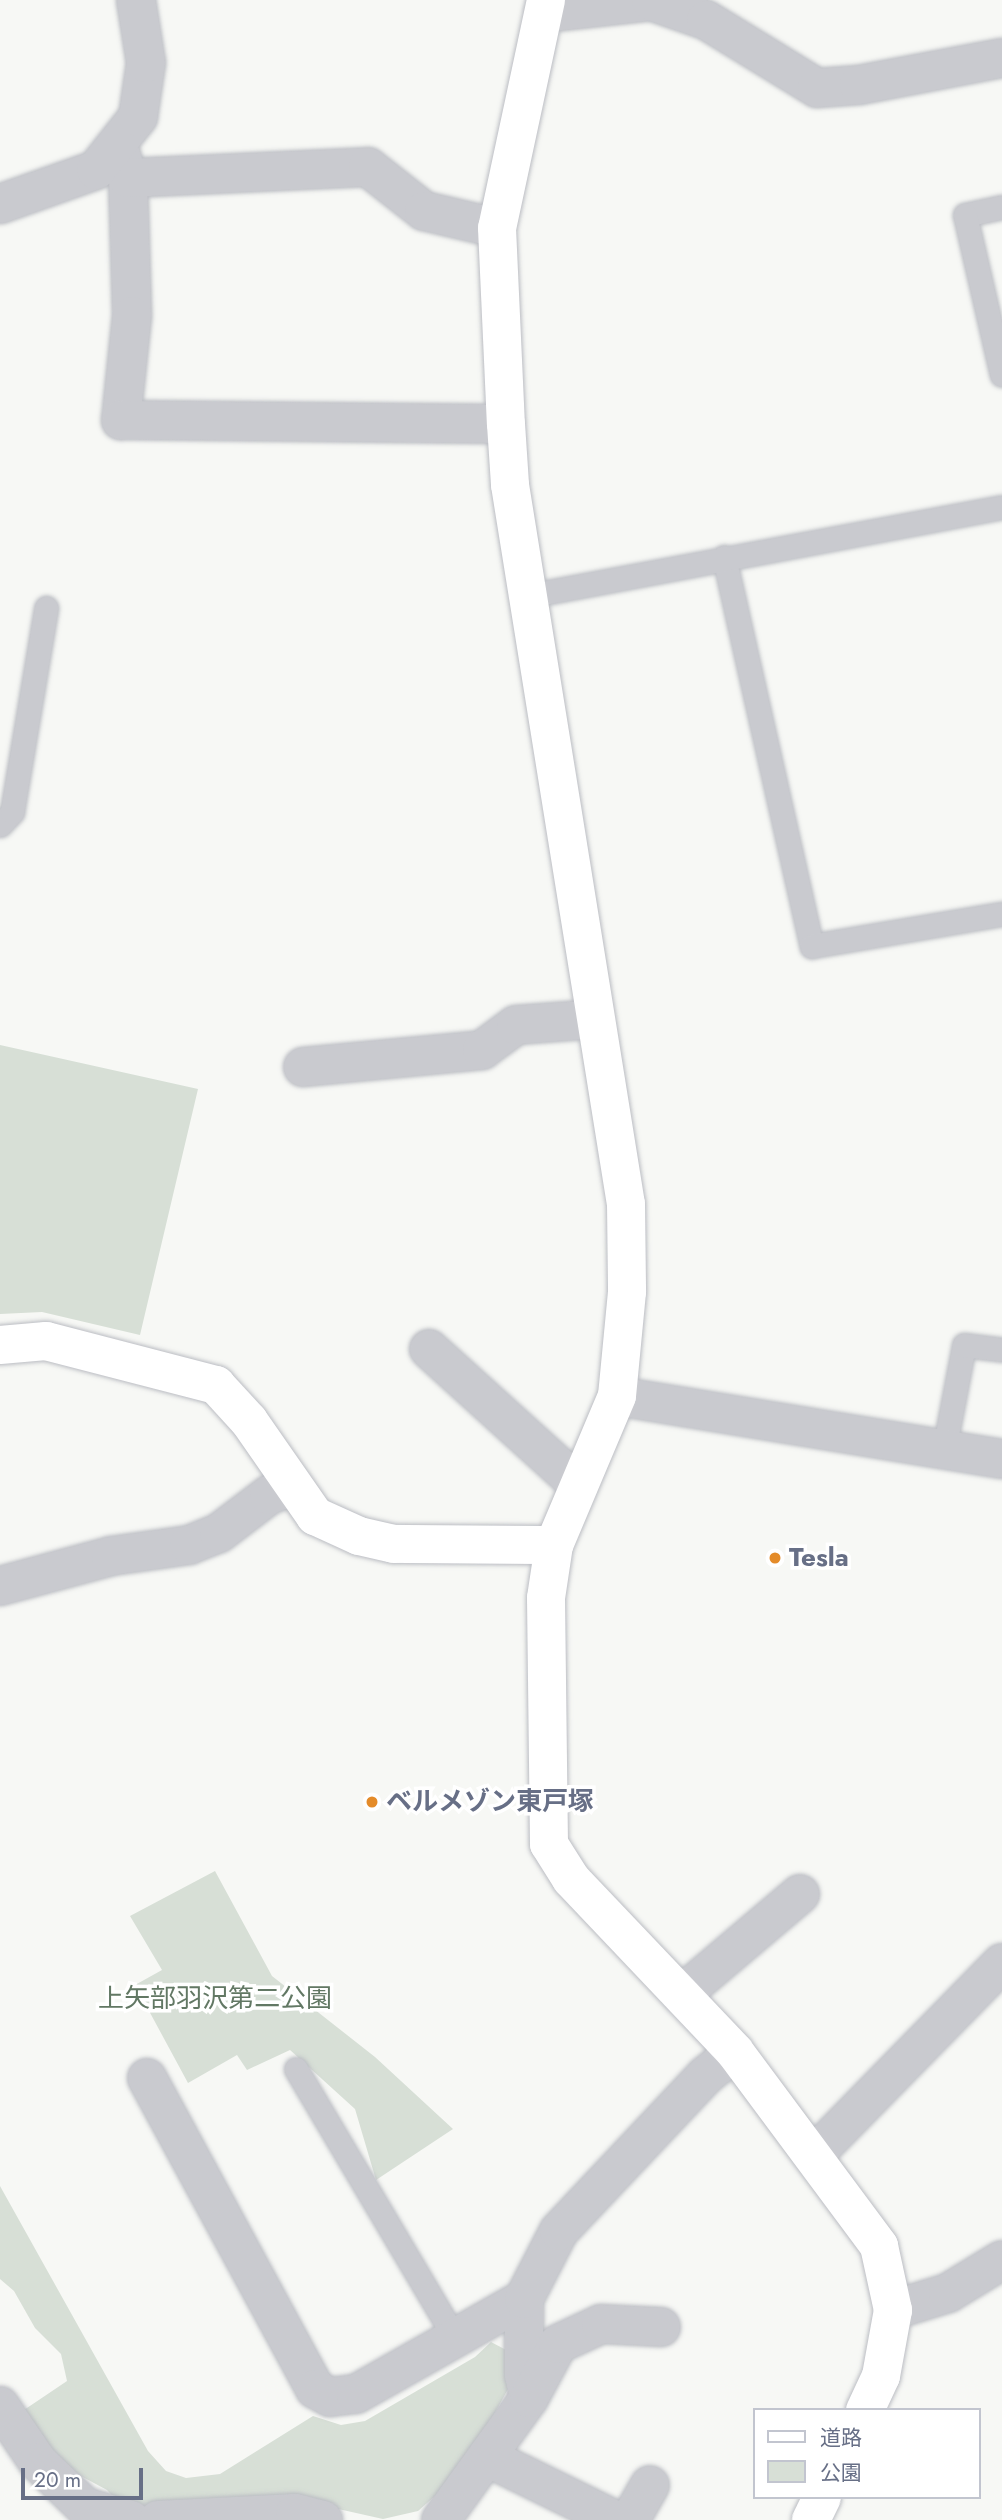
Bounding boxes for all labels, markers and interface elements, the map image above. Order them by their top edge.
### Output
place label: Tesla [789,1542,849,1574]
marker: Tesla [767,1550,783,1566]
place label: ベルメゾン東戸塚 [386,1786,594,1818]
marker: ベルメゾン東戸塚 [364,1794,380,1810]
park label: 上矢部羽沢第二公園 [98,1983,332,2015]
legend [754,2408,981,2499]
text: 道路 [820,2423,862,2453]
scale bar [24,2454,147,2498]
text: 公園 [820,2458,862,2488]
text: 20 m [34,2465,81,2495]

